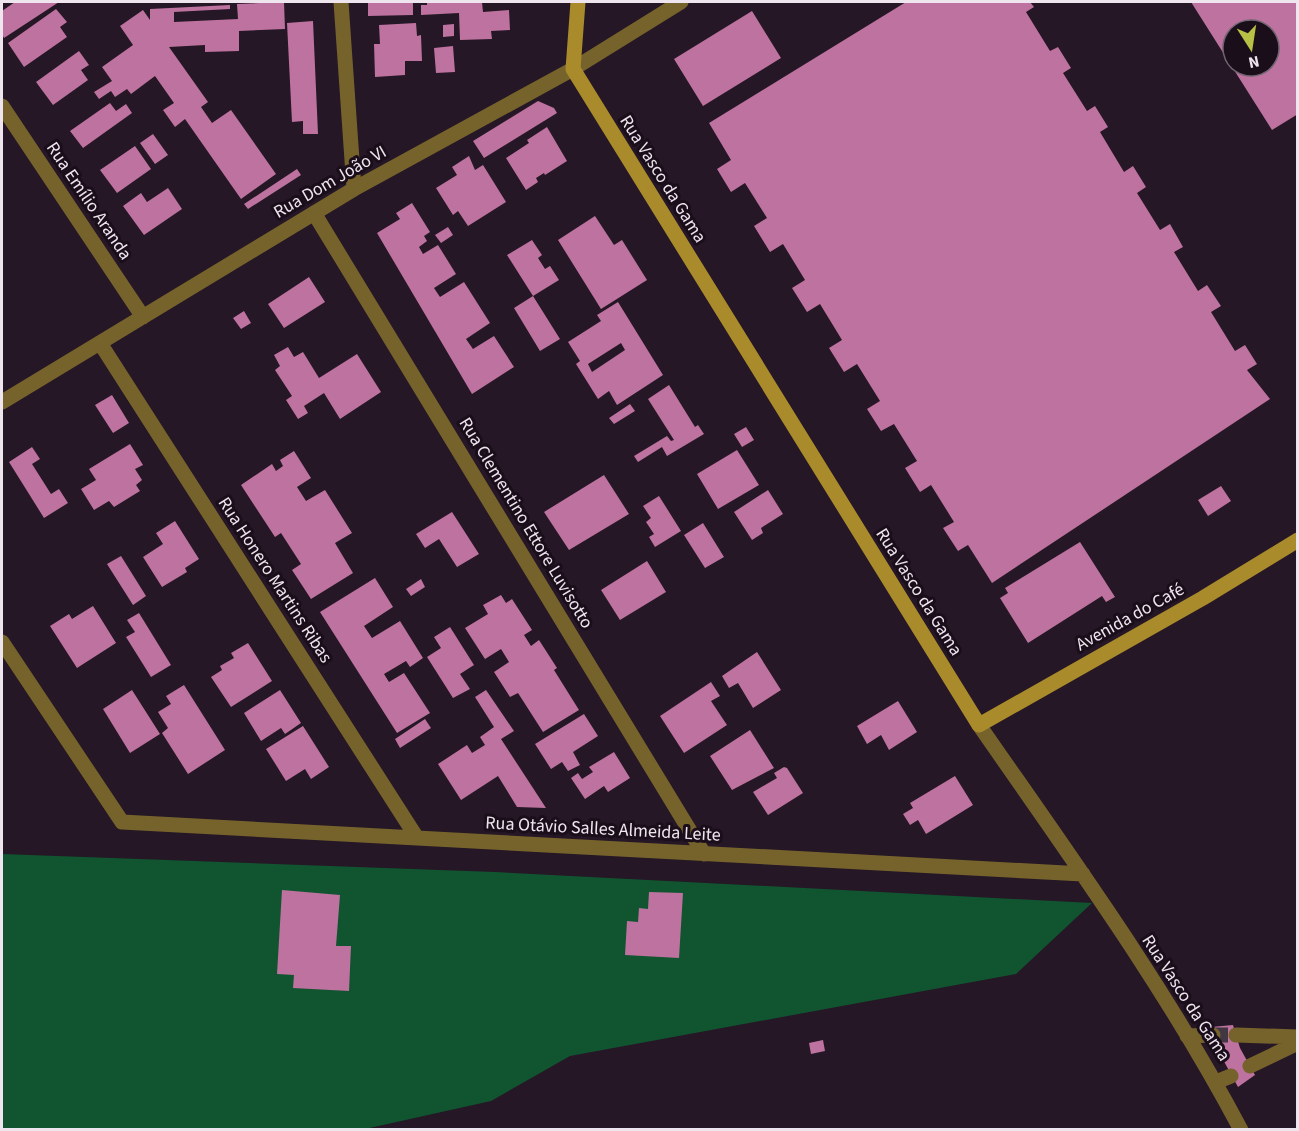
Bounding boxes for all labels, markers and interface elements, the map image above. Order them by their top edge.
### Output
north arrow [1221,18,1281,78]
text: N [1246,50,1261,74]
street label: Rua Vasco da Gama [614,110,712,248]
street label: Rua Emílio Aranda [40,137,138,265]
street label: Rua Dom João VI [269,140,391,224]
street label: Rua Clementino Ettore Luvisotto [453,413,599,633]
street label: Rua Honero Martins Ribas [212,492,338,668]
street label: Rua Vasco da Gama [870,523,968,661]
street label: Avenida do Café [1071,577,1189,657]
street label: Rua Otávio Salles Almeida Leite [485,810,721,848]
street label: Rua Vasco da Gama [1136,930,1236,1066]

